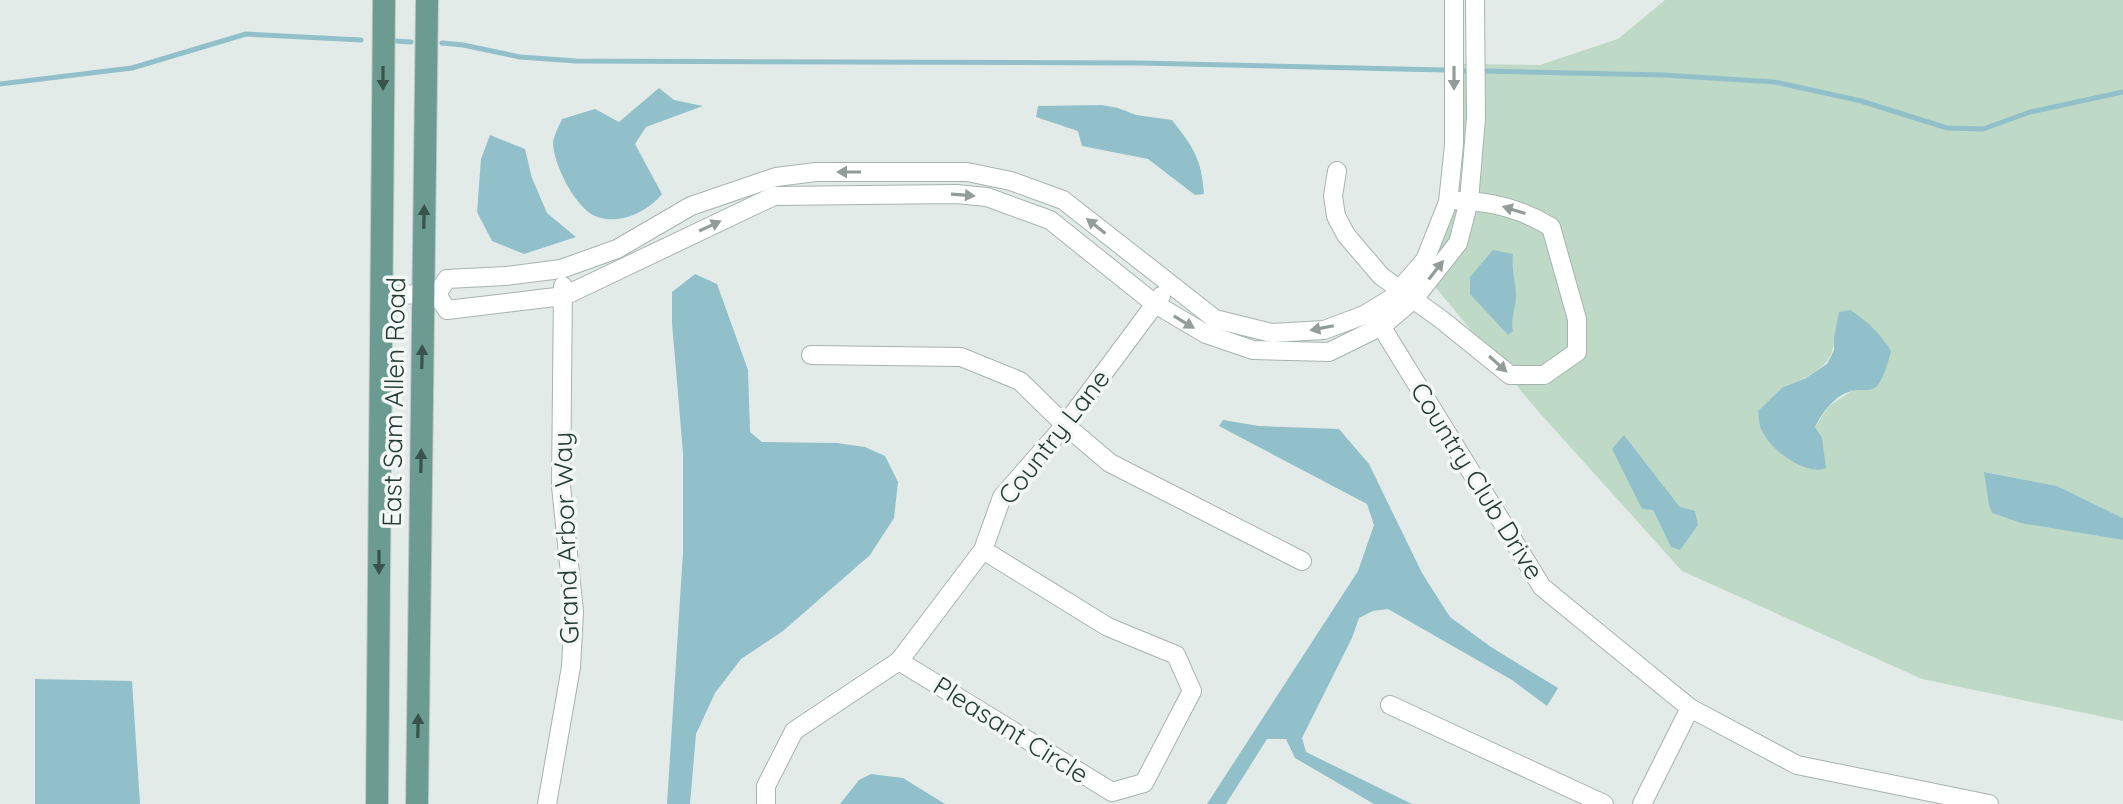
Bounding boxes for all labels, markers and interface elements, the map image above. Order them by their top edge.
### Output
one-way arrow [377,66,389,91]
one-way arrow [1448,66,1460,91]
one-way arrow [836,166,861,178]
one-way arrow [951,189,976,202]
one-way arrow [1502,203,1526,216]
one-way arrow [418,204,431,229]
one-way arrow [698,219,721,233]
one-way arrow [1086,219,1106,235]
one-way arrow [1428,260,1444,280]
street label: East Sam Allen Road [375,277,412,527]
one-way arrow [1173,315,1195,329]
one-way arrow [1309,322,1334,335]
one-way arrow [416,344,429,369]
one-way arrow [1487,355,1507,372]
street label: Country Lane [991,363,1117,511]
street label: Country Club Drive [1403,376,1551,585]
street label: Grand Arbor Way [545,431,586,645]
one-way arrow [415,448,427,473]
one-way arrow [373,550,385,575]
street label: Pleasant Circle [928,669,1095,790]
one-way arrow [411,713,424,738]

